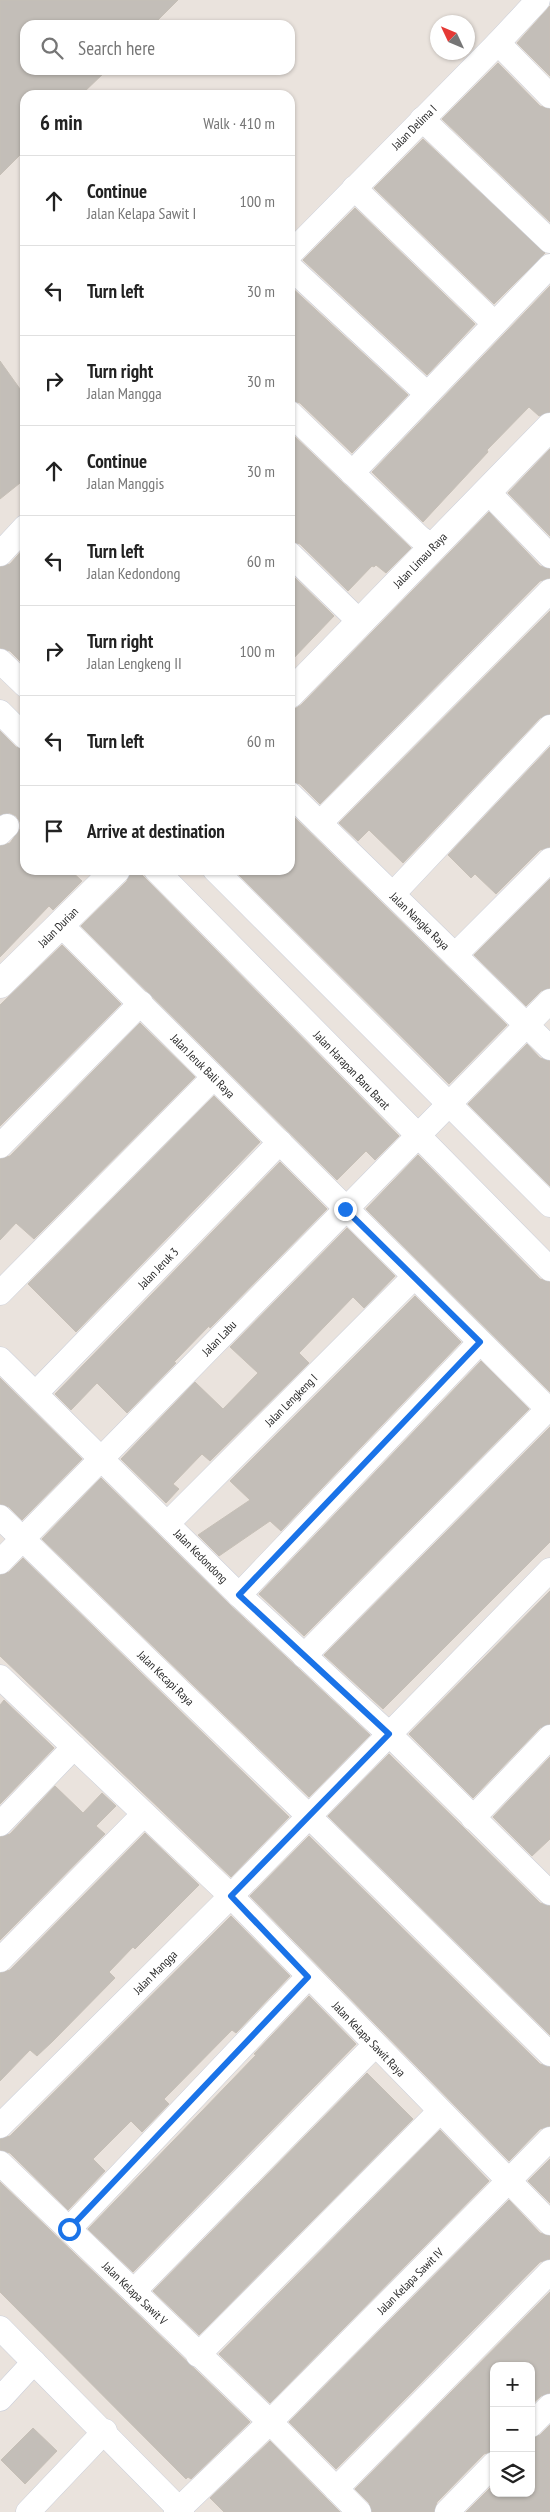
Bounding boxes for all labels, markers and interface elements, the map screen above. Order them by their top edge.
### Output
north arrow [430,15,475,60]
search box [20,20,295,75]
icon: search [38,34,66,62]
text: Search here [78,36,155,60]
street label: Jalan Delima I [388,101,440,153]
text: 6 min [40,109,82,136]
text: Walk · 410 m [203,113,275,133]
text: Continue [87,179,147,203]
icon: ahead [40,187,68,215]
text: 100 m [240,191,275,211]
text: Jalan Kelapa Sawit I [87,203,196,223]
icon: left [40,277,68,305]
text: Turn left [87,279,144,303]
text: 30 m [247,281,275,301]
text: Turn right [87,359,153,383]
icon: right [40,367,68,395]
text: 30 m [247,371,275,391]
text: Jalan Mangga [87,383,162,403]
text: Continue [87,449,147,473]
icon: ahead [40,457,68,485]
text: 30 m [247,461,275,481]
text: Jalan Manggis [87,473,164,493]
street label: Jalan Limau Raya [389,529,450,591]
text: Turn left [87,539,144,563]
icon: left [40,547,68,575]
text: 60 m [247,551,275,571]
text: Jalan Kedondong [87,563,180,583]
text: Turn right [87,629,153,653]
icon: right [40,637,68,665]
text: 100 m [240,641,275,661]
text: Jalan Lengkeng II [87,653,182,673]
icon: left [40,727,68,755]
text: Turn left [87,729,144,753]
text: 60 m [247,731,275,751]
icon: arrive [40,817,68,845]
text: Arrive at destination [87,819,225,843]
street label: Jalan Nangka Raya [386,888,453,953]
street label: Jalan Durian [34,904,81,951]
street label: Jalan Harapan Baru Barat [310,1027,394,1113]
street label: Jalan Jeruk Bali Raya [167,1030,238,1101]
route end [334,1198,357,1221]
street label: Jalan Jeruk 3 [134,1244,181,1293]
street label: Jalan Labu [198,1317,239,1359]
street label: Jalan Lengkeng I [261,1371,320,1430]
street label: Jalan Kedondong [170,1525,231,1586]
street label: Jalan Kecapi Raya [134,1647,198,1709]
street label: Jalan Mangga [129,1947,180,1998]
street label: Jalan Kelapa Sawit Raya [329,1997,409,2080]
route start [58,2218,81,2241]
street label: Jalan Kelapa Sawit IV [373,2244,447,2318]
street label: Jalan Kelapa Sawit V [99,2258,171,2328]
map controls [490,2362,535,2497]
button: + [490,2362,535,2407]
button: − [490,2407,535,2452]
button: layers [490,2452,535,2497]

